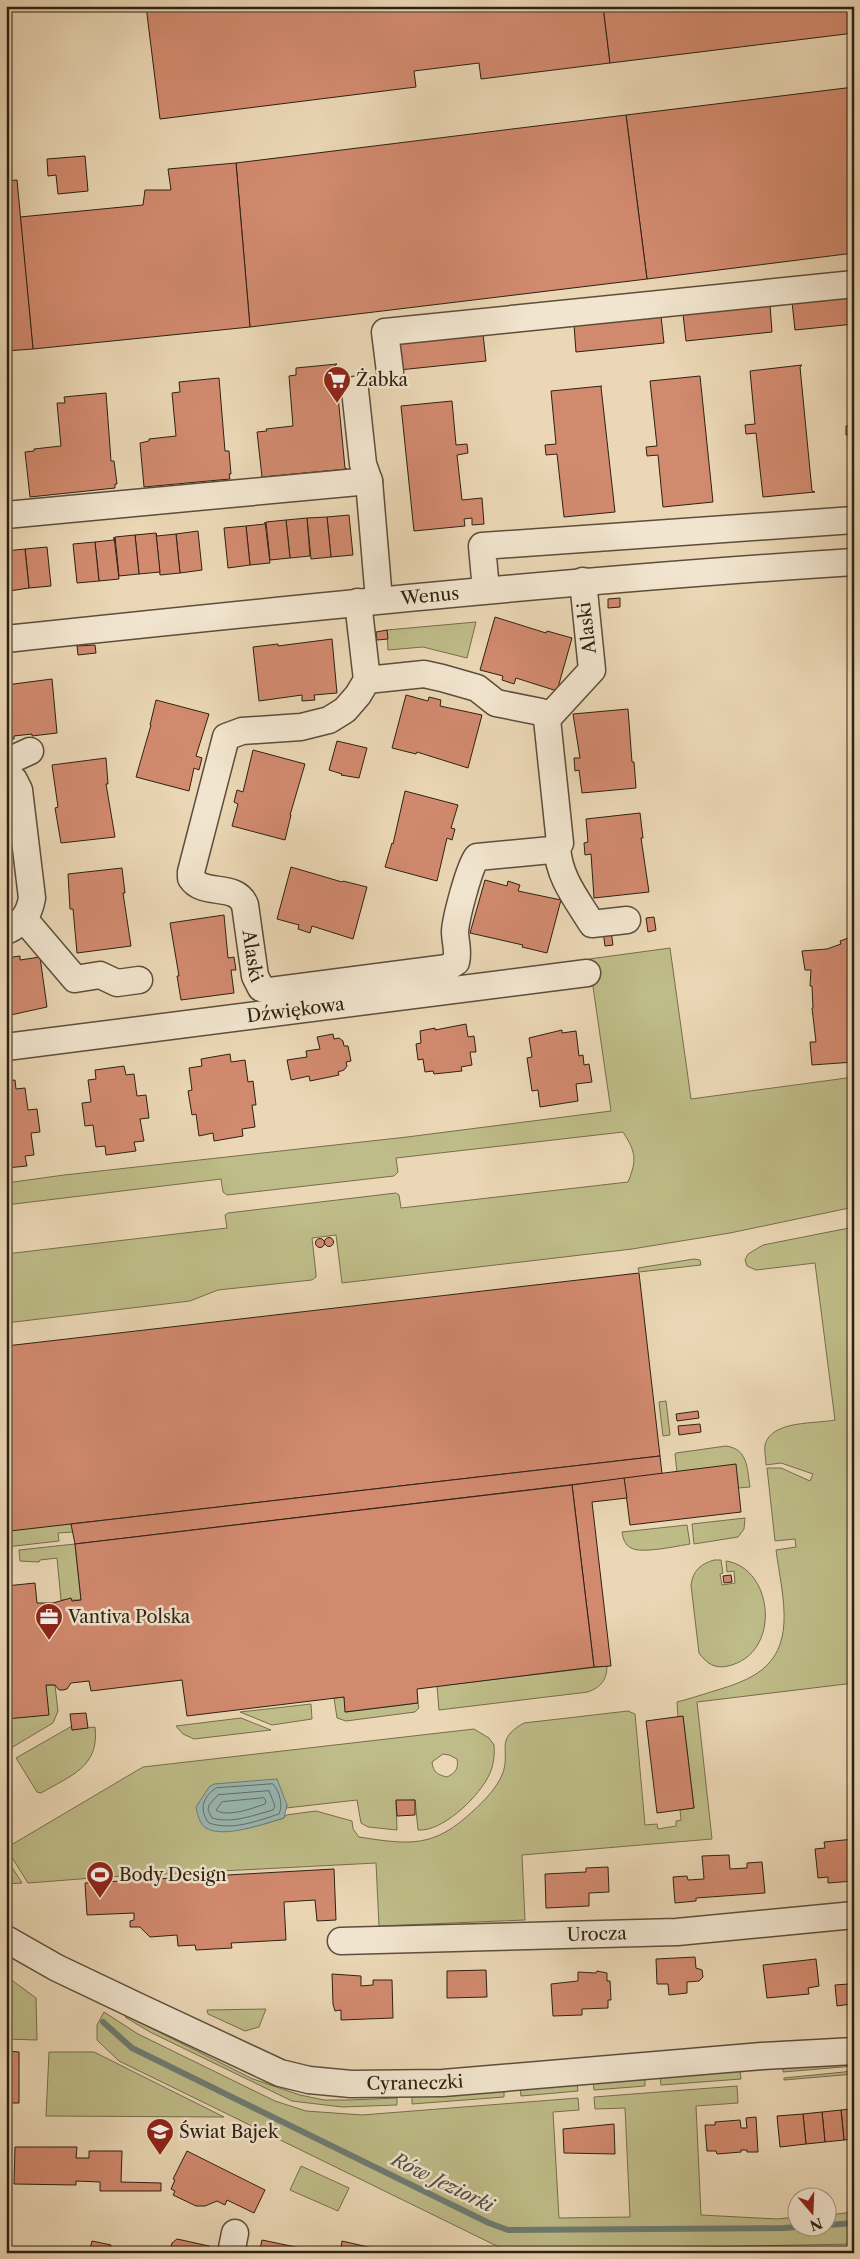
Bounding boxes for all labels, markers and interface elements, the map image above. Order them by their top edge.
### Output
supermarket icon: Żabka [322,365,352,404]
place label: Żabka [356,368,409,391]
street label: Wenus [399,582,460,610]
street label: Alaski [573,600,601,656]
street label: Alaski [238,928,268,987]
street label: Dźwiękowa [245,993,346,1027]
office icon: Vantiva Polska [34,1602,64,1641]
place label: Vantiva Polska [67,1606,191,1628]
sports icon: Body Design [85,1860,115,1899]
place label: Body Design [119,1864,226,1886]
street label: Urocza [567,1922,628,1946]
street label: Cyraneczki [366,2070,465,2095]
school or university icon: Świat Bajek [145,2117,175,2156]
place label: Świat Bajek [179,2120,280,2143]
water label: Rów Jeziorki [386,2147,499,2218]
north arrow [788,2186,838,2236]
text: N [808,2214,825,2235]

